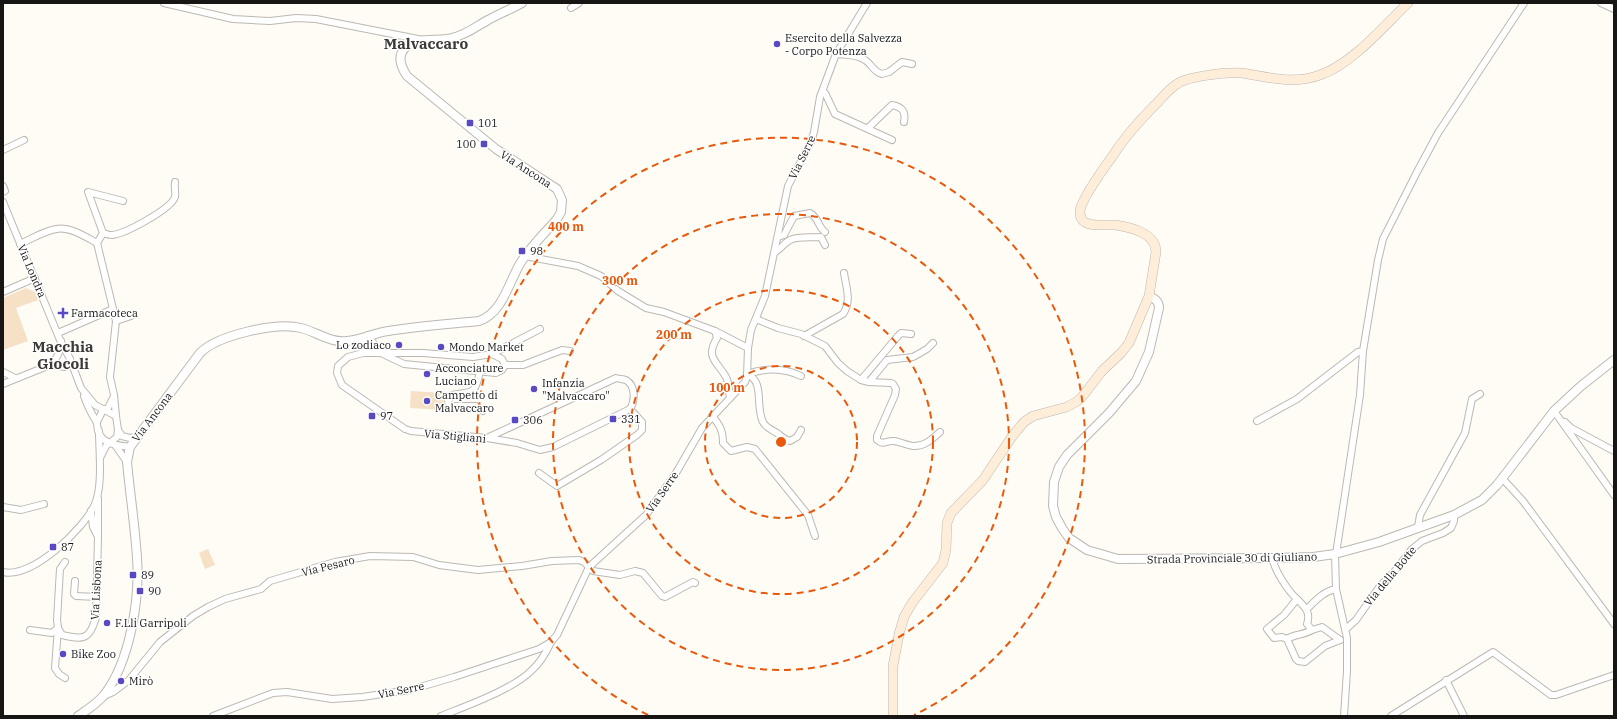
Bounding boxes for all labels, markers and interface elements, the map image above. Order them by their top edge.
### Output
place label: Esercito della Salvezza - Corpo Potenza [785,31,902,58]
district label: Malvaccaro [384,34,468,53]
marker: Esercito della Salvezza - Corpo Potenza [772,39,782,49]
place label: 101 [478,116,498,130]
marker: 101 [465,118,475,128]
street label: Via Serre [785,133,819,181]
place label: 100 [456,137,476,151]
marker: 100 [479,139,489,149]
street label: Via Ancona [498,147,554,191]
text: 400 m [548,219,584,234]
street label: Via Londra [15,242,49,300]
place label: 98 [530,244,543,258]
marker: 98 [517,246,527,256]
text: 300 m [602,273,638,288]
place label: Farmacoteca [71,306,138,320]
marker: Farmacoteca [58,308,68,318]
text: 200 m [656,327,692,342]
district label: Macchia Giocoli [32,337,94,373]
place label: Lo zodiaco [336,338,391,352]
marker: Lo zodiaco [394,340,404,350]
place label: Mondo Market [449,340,524,354]
marker: Mondo Market [436,342,446,352]
place label: Acconciature Luciano [435,361,503,388]
marker: Acconciature Luciano [422,369,432,379]
place label: Infanzia "Malvaccaro" [542,376,610,403]
text: 100 m [709,380,745,395]
marker: Infanzia "Malvaccaro" [529,384,539,394]
place label: Campetto di Malvaccaro [435,388,498,415]
street label: Via Ancona [129,389,175,445]
marker: Campetto di Malvaccaro [422,396,432,406]
place label: 97 [380,409,393,423]
marker: 97 [367,411,377,421]
place label: 331 [621,412,641,426]
place label: 306 [523,413,543,427]
marker: 331 [608,414,618,424]
marker: 306 [510,415,520,425]
street label: Via Stigliani [423,426,487,446]
centre of rings [774,435,788,449]
street label: Via Serre [643,469,681,515]
place label: 87 [61,540,74,554]
marker: 87 [48,542,58,552]
street label: Via della Botte [1361,543,1419,609]
street label: Strada Provinciale 30 di Giuliano [1147,550,1317,566]
street label: Via Pesaro [300,553,356,579]
street label: Via Lisbona [87,559,105,621]
place label: 89 [141,568,154,582]
marker: 89 [128,570,138,580]
place label: 90 [148,584,162,598]
marker: 90 [135,586,145,596]
place label: F.Lli Garripoli [115,616,187,630]
marker: F.Lli Garripoli [102,618,112,628]
place label: Bike Zoo [71,647,116,661]
marker: Bike Zoo [58,649,68,659]
place label: Mirò [129,674,153,688]
marker: Mirò [116,676,126,686]
street label: Via Serre [377,679,426,701]

